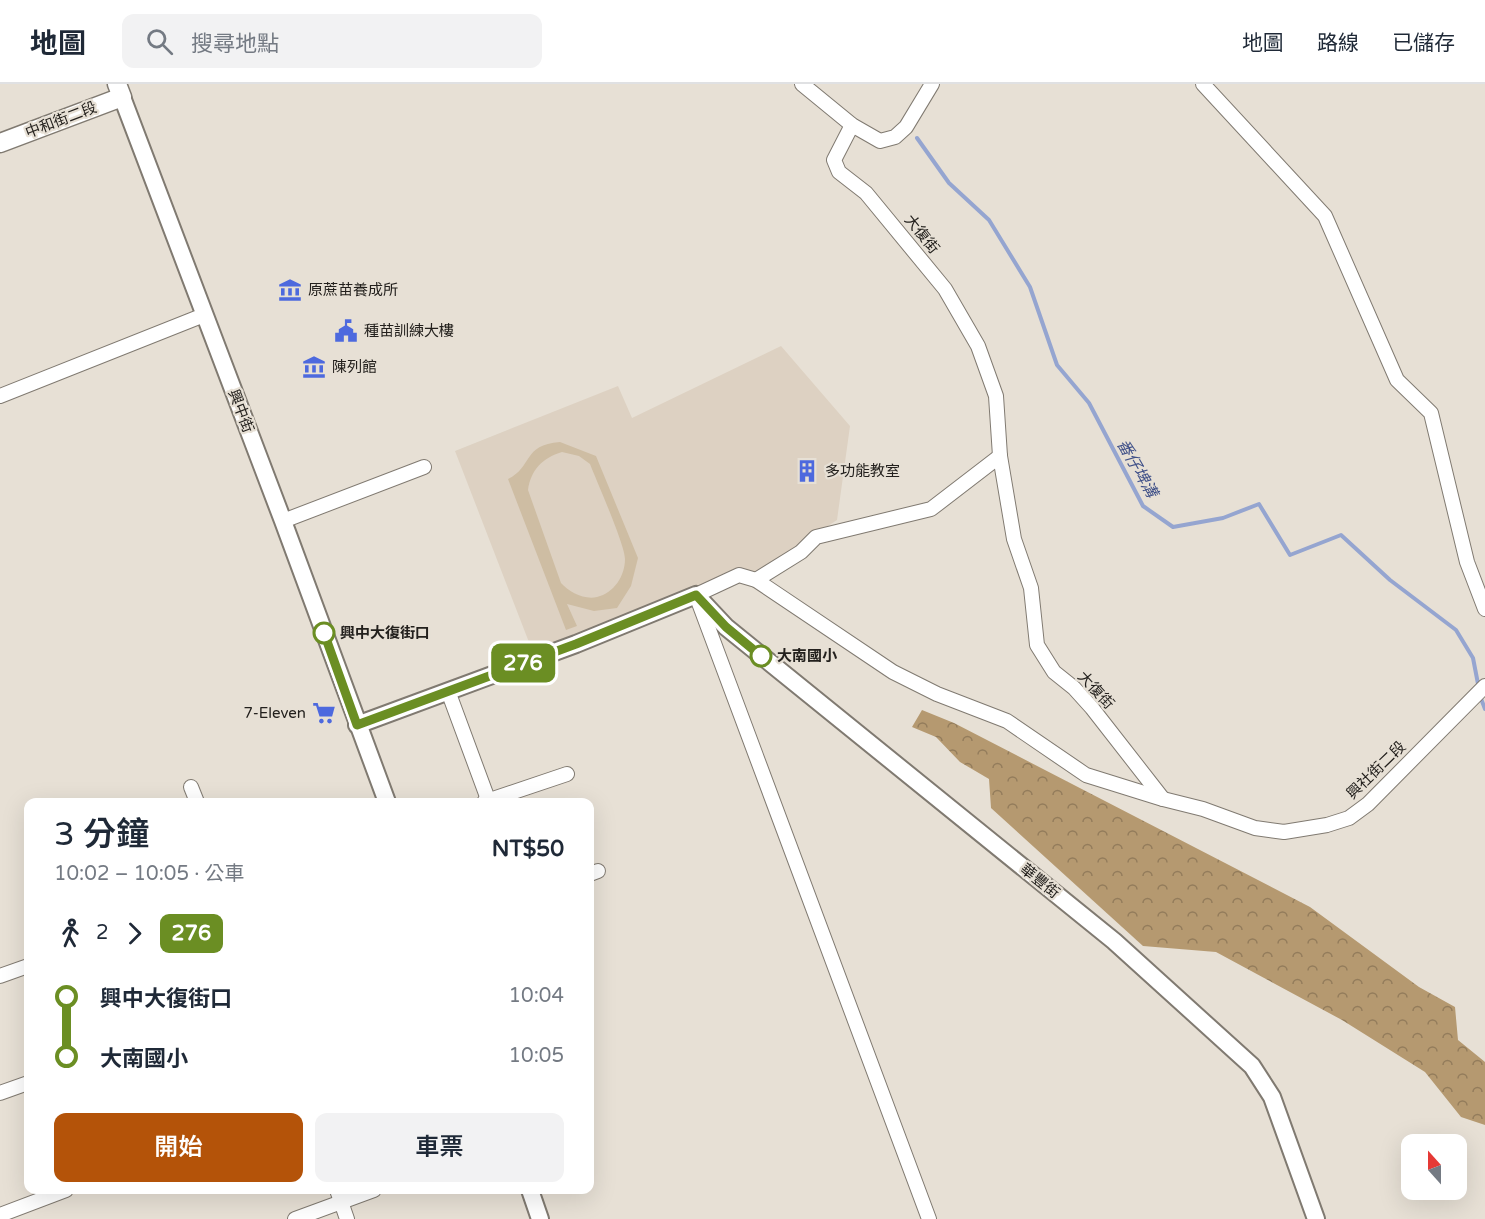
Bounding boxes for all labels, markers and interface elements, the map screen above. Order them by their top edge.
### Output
search box [122,14,542,68]
icon: search [143,25,176,58]
text: 地圖 [30,27,86,61]
text: 搜尋地點 [191,31,279,57]
text: 地圖 [1242,31,1284,56]
text: 路線 [1317,31,1359,56]
text: 已儲存 [1392,31,1455,56]
street label: 中和街二段 [23,98,99,142]
street label: 大復街 [901,211,943,257]
museum icon: 原蔗苗養成所 [277,277,303,303]
place label: 原蔗苗養成所 [308,281,398,299]
public building icon: 種苗訓練大樓 [333,318,359,344]
place label: 種苗訓練大樓 [364,322,454,340]
museum icon: 陳列館 [301,354,327,380]
place label: 陳列館 [332,358,377,376]
street label: 興中街 [225,387,257,435]
water label: 番仔埤溝 [1112,436,1163,503]
building icon: 多功能教室 [794,458,820,484]
place label: 多功能教室 [825,462,900,480]
marker: 興中大復街口 [313,622,335,644]
place label: 興中大復街口 [340,624,430,642]
line badge: 276 [488,644,558,682]
marker: 大南國小 [750,645,772,667]
place label: 大南國小 [777,647,838,665]
text: 276 [503,651,543,676]
street label: 大復街 [1074,667,1118,713]
supermarket icon: 7-Eleven [311,700,337,726]
place label: 7-Eleven [244,704,306,722]
street label: 興社街二段 [1343,737,1409,803]
text: 3 分鐘 [54,815,149,854]
text: NT$50 [492,836,564,862]
street label: 華豐街 [1017,860,1063,902]
text: 10:02 – 10:05 · 公車 [54,862,245,886]
icon: walk [54,917,87,950]
icon: forward [118,917,151,950]
text: 2 [96,921,109,945]
text: 276 [172,921,211,946]
text: 10:04 [509,984,564,1008]
text: 興中大復街口 [100,986,232,1012]
text: 10:05 [509,1044,564,1068]
text: 大南國小 [100,1046,188,1072]
button: 開始 [54,1113,303,1182]
button: 車票 [315,1113,564,1182]
north arrow [1401,1134,1467,1200]
map controls [1401,1134,1467,1200]

